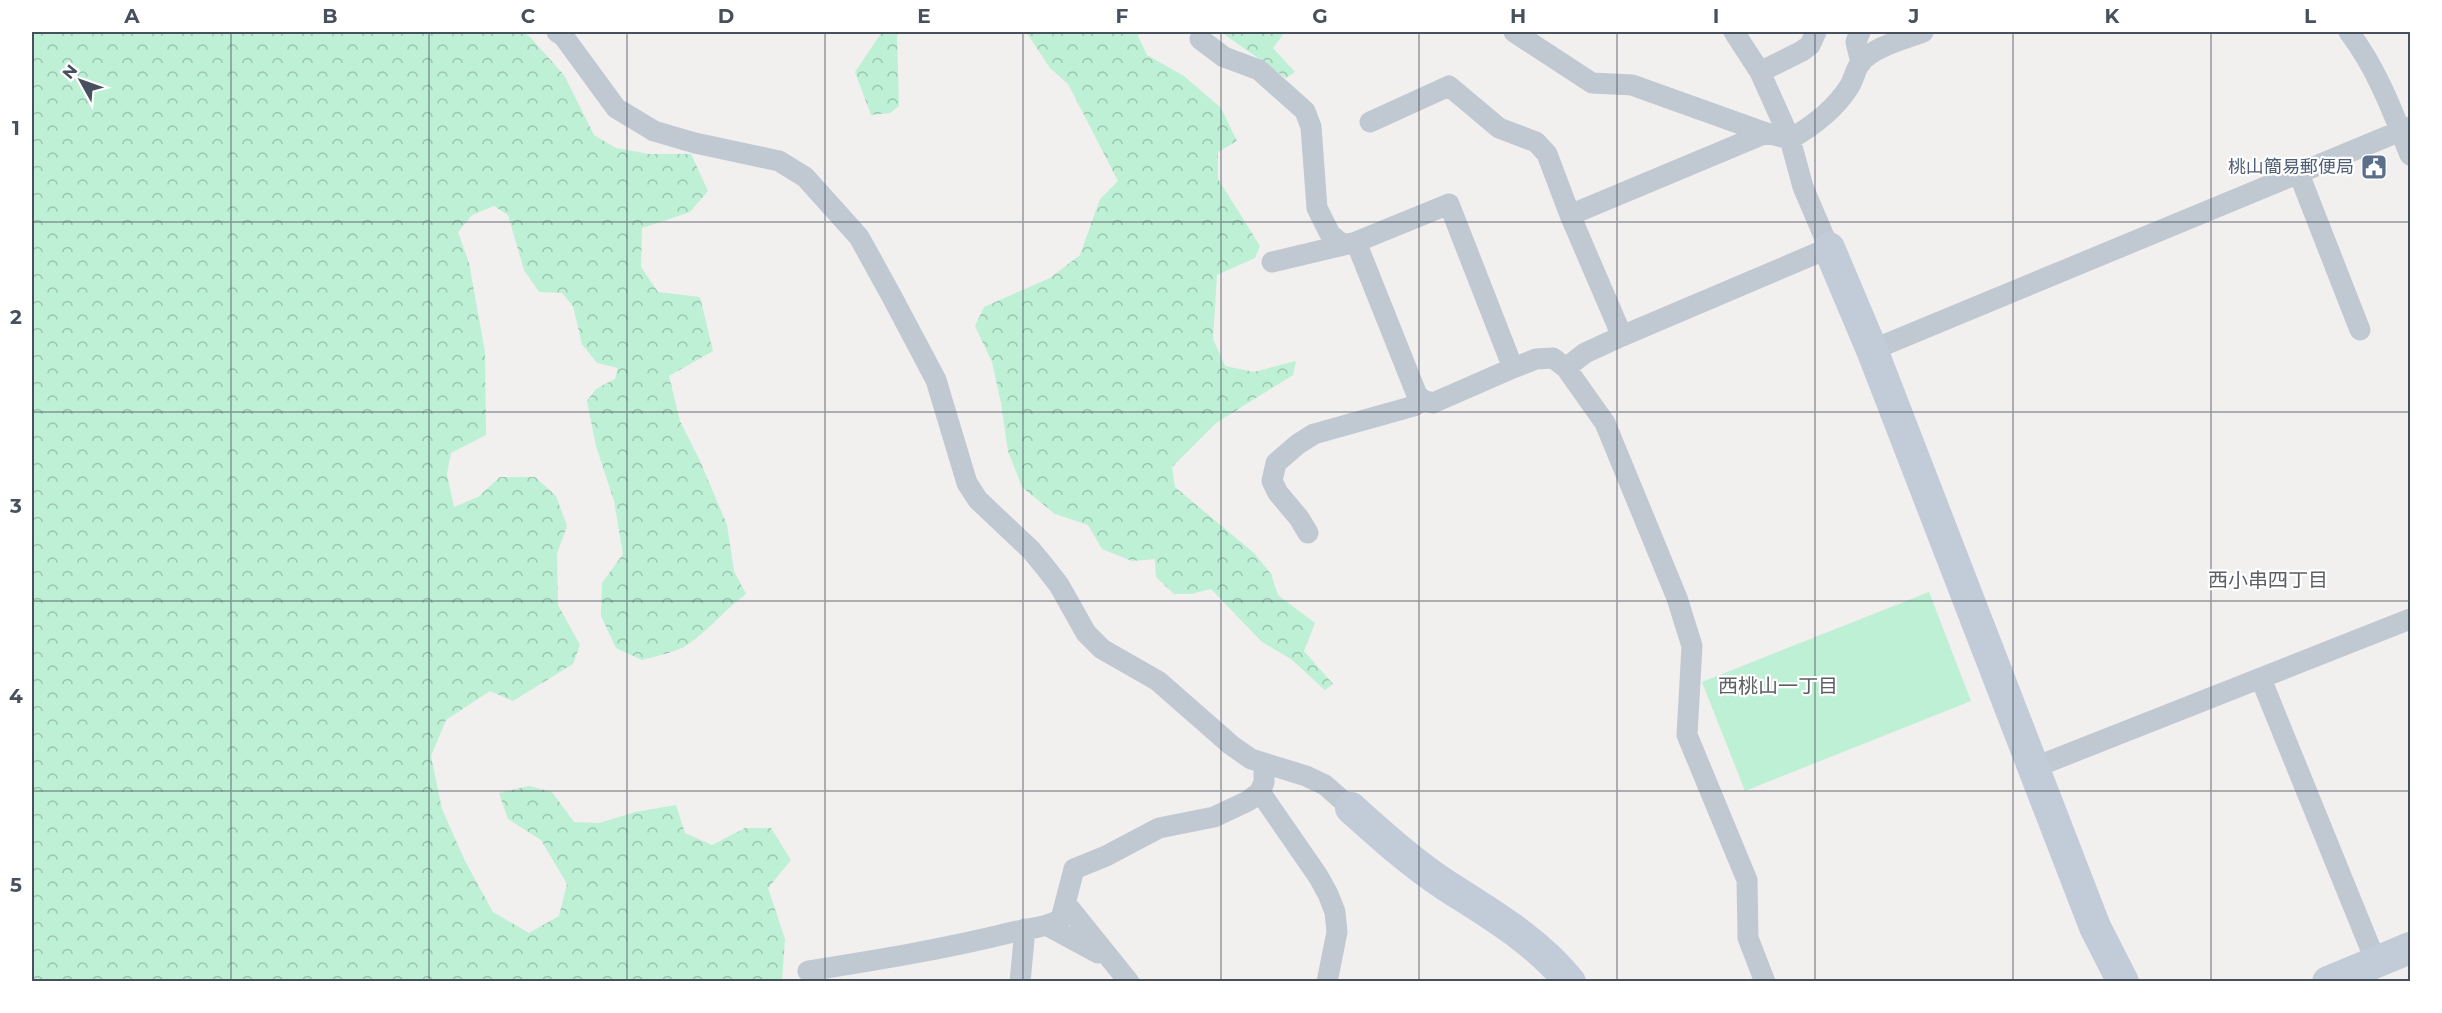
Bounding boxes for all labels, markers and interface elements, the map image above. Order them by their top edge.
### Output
text: A [123,4,140,28]
text: B [322,4,338,28]
text: C [521,4,536,28]
text: D [718,4,734,28]
text: E [917,4,931,28]
text: F [1116,4,1129,28]
text: G [1312,4,1328,28]
text: H [1510,4,1526,28]
text: I [1713,4,1719,28]
text: J [1908,4,1919,28]
text: K [2105,4,2121,28]
text: L [2304,4,2316,28]
north arrow [51,51,111,111]
text: N [58,61,81,83]
text: 1 [12,116,20,140]
public building icon: 桃山簡易郵便局 [2359,152,2389,182]
place label: 桃山簡易郵便局 [2228,156,2354,178]
text: 2 [10,305,22,329]
text: 3 [9,494,22,518]
district label: 西小串四丁目 [2208,568,2328,592]
district label: 西桃山一丁目 [1718,674,1838,698]
text: 4 [9,684,23,708]
text: 5 [10,873,22,897]

